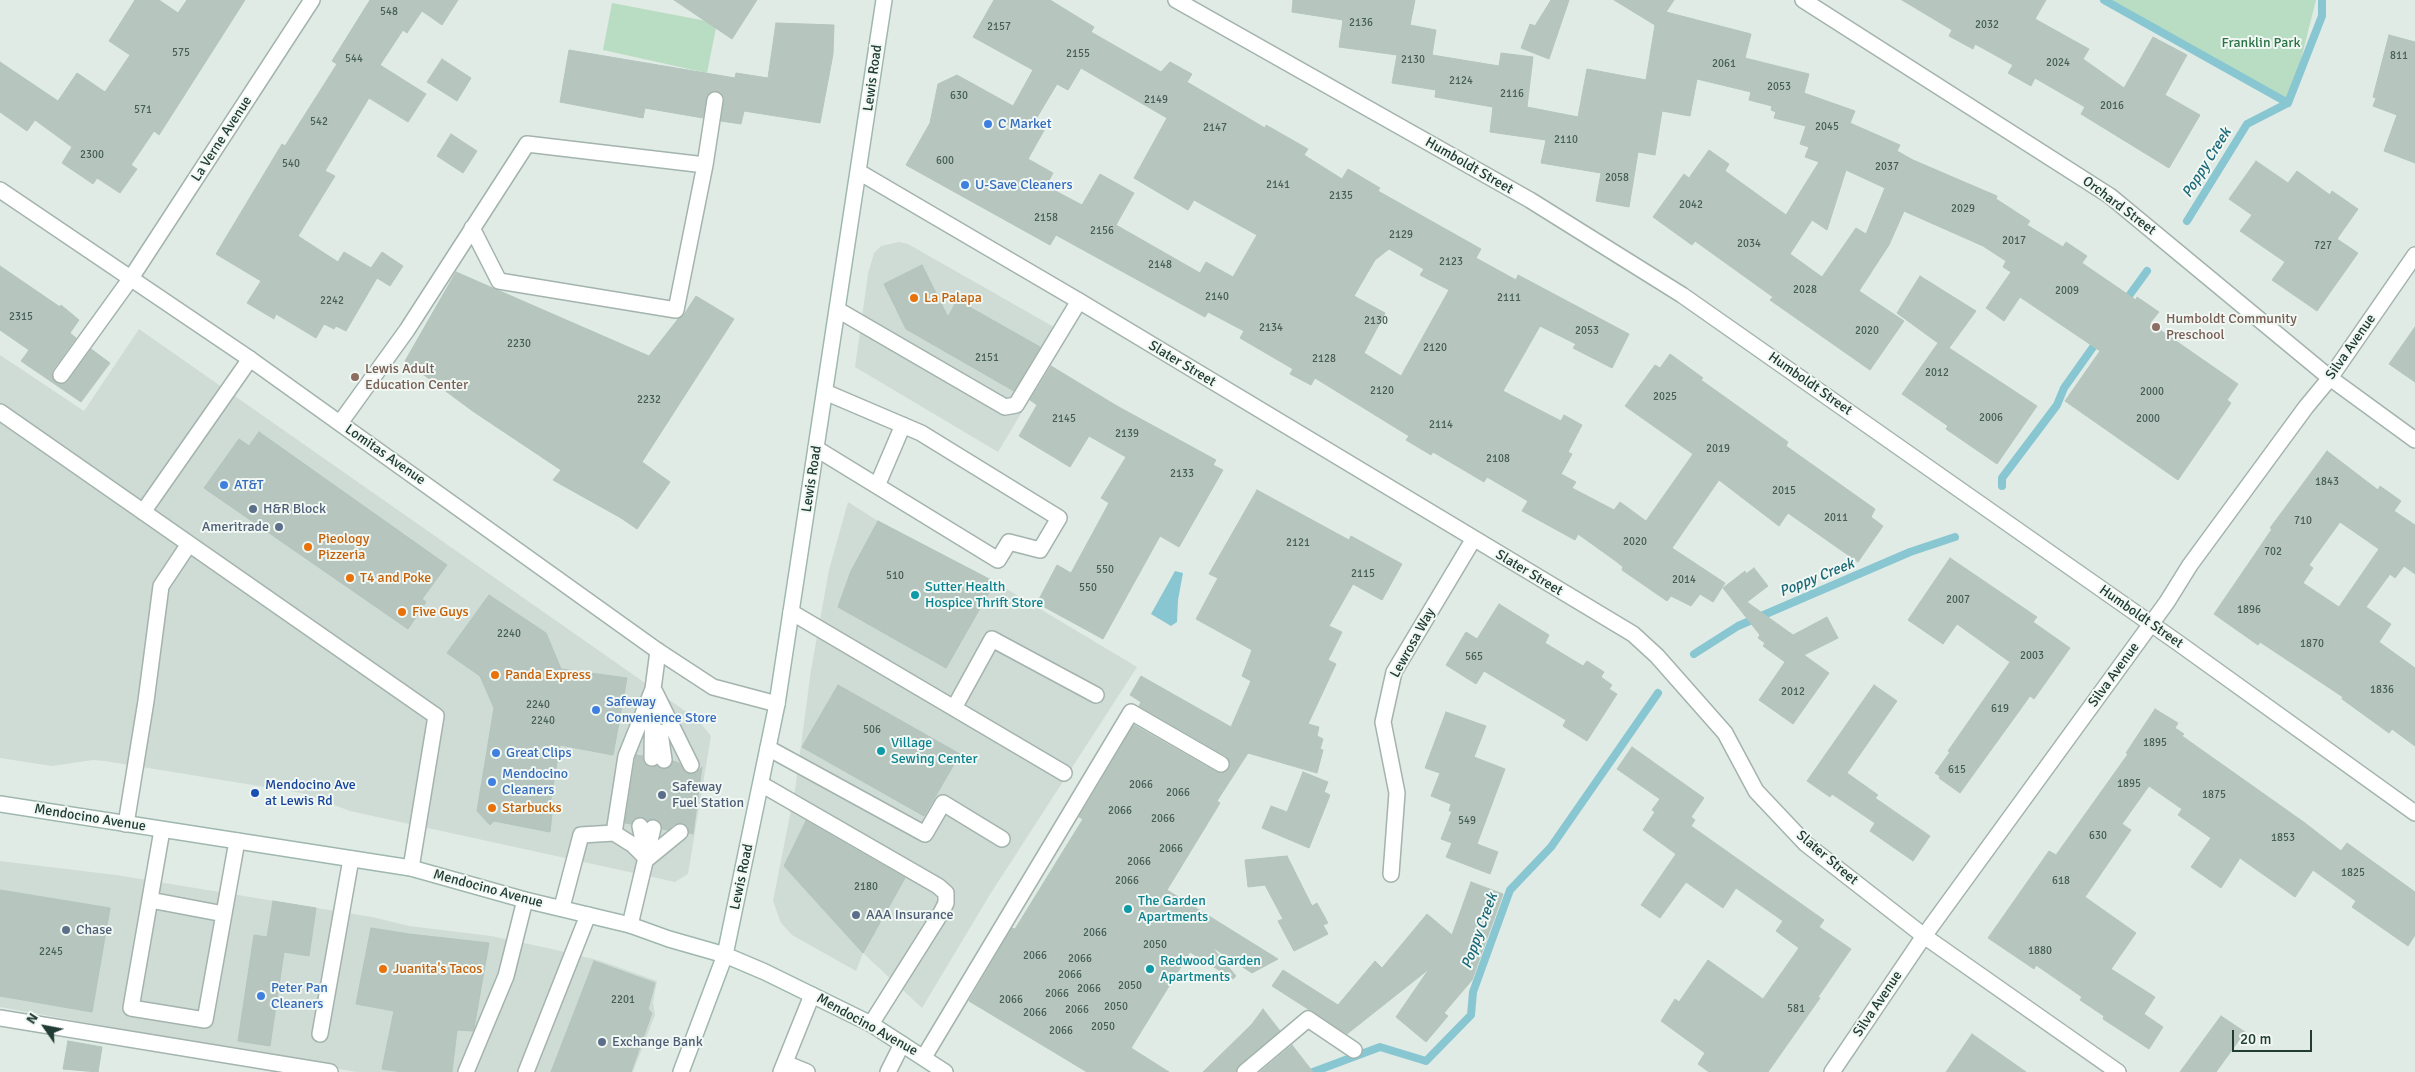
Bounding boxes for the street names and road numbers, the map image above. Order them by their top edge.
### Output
street label: Lewis Road [860,44,886,112]
street label: La Verne Avenue [188,93,256,185]
street label: Humboldt Street [1422,134,1516,198]
street label: Orchard Street [2079,173,2159,239]
street label: Silva Avenue [2322,311,2380,383]
street label: Slater Street [1145,337,1219,391]
street label: Humboldt Street [1765,349,1855,419]
street label: Lomitas Avenue [342,421,428,489]
street label: Lewis Road [798,445,826,513]
street label: Slater Street [1492,546,1566,600]
street label: Humboldt Street [2096,582,2186,652]
street label: Lewrosa Way [1387,605,1439,681]
street label: Silva Avenue [2085,639,2143,711]
street label: Mendocino Avenue [33,801,147,835]
street label: Slater Street [1793,827,1861,889]
street label: Lewis Road [727,842,757,912]
street label: Mendocino Avenue [431,866,545,912]
street label: Silva Avenue [1850,968,1906,1040]
street label: Mendocino Avenue [814,990,920,1060]

